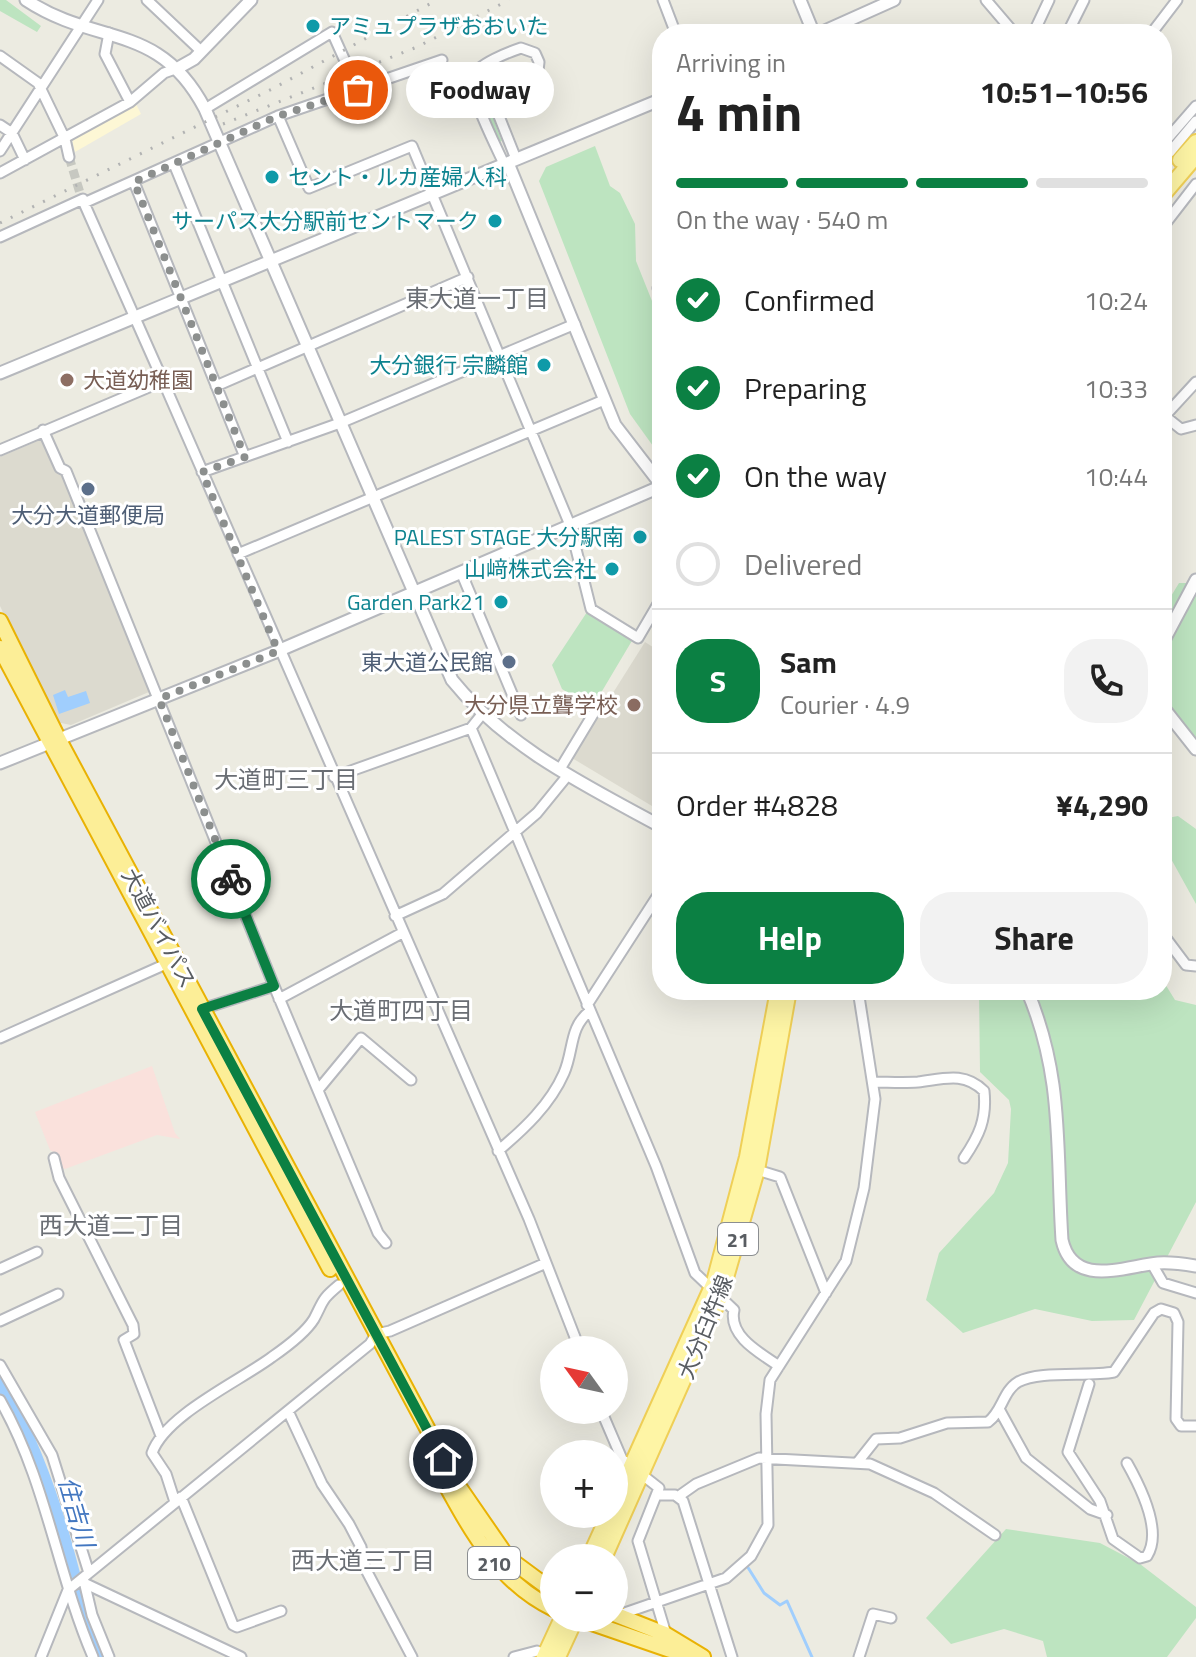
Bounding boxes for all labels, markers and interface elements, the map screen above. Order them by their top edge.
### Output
place label: アミュプラザおおいた [329,9,549,43]
marker: アミュプラザおおいた [304,17,322,35]
text: Arriving in [676,43,786,82]
pin [324,56,392,124]
callout: Foodway [406,62,554,118]
icon: bag [336,68,380,112]
text: 10:51–10:56 [980,69,1148,115]
text: Foodway [429,70,531,109]
text: 4 min [676,72,802,151]
place label: セント・ルカ産婦人科 [288,160,507,194]
marker: セント・ルカ産婦人科 [263,168,281,186]
text: On the way · 540 m [676,200,888,239]
place label: サーパス大分駅前セントマーク [171,204,479,238]
marker: サーパス大分駅前セントマーク [486,212,504,230]
text: Confirmed [744,277,875,323]
icon: check [676,278,720,322]
district label: 東大道一丁目 [405,280,549,316]
text: 10:24 [1084,281,1148,320]
place label: 大分銀行 宗麟館 [369,348,528,382]
marker: 大分銀行 宗麟館 [535,356,553,374]
place label: 大道幼稚園 [83,363,193,397]
text: Preparing [744,365,866,411]
icon: check [676,366,720,410]
text: 10:33 [1084,369,1148,408]
marker: 大道幼稚園 [58,371,76,389]
text: On the way [744,453,887,499]
icon: check [676,454,720,498]
text: 10:44 [1084,457,1148,496]
marker: 大分大道郵便局 [79,480,97,498]
place label: 大分大道郵便局 [11,498,165,532]
place label: PALEST STAGE 大分駅南 [394,520,624,554]
marker: PALEST STAGE 大分駅南 [631,528,649,546]
text: Delivered [744,541,862,587]
place label: 山﨑株式会社 [464,552,596,586]
marker: 山﨑株式会社 [603,560,621,578]
place label: Garden Park21 [347,585,485,619]
marker: Garden Park21 [492,593,510,611]
text: Sam [780,639,837,685]
button: phone [1064,639,1148,723]
place label: 東大道公民館 [361,645,493,679]
marker: 東大道公民館 [500,653,518,671]
text: S [710,658,726,704]
text: Courier · 4.9 [780,685,910,724]
place label: 大分県立聾学校 [464,688,618,722]
marker: 大分県立聾学校 [625,696,643,714]
district label: 大道町三丁目 [214,761,358,797]
text: Order #4828 [676,782,838,828]
text: ¥4,290 [1056,782,1148,828]
courier [191,839,271,919]
icon: bike [209,857,253,901]
street label: 大道バイパス [113,862,205,994]
button: Help [676,892,904,984]
button: Share [920,892,1148,984]
district label: 大道町四丁目 [329,992,473,1028]
district label: 西大道二丁目 [39,1207,183,1243]
road number: 21 [718,1223,758,1255]
street label: 大分臼杵線 [669,1270,741,1384]
north arrow [540,1336,628,1424]
map controls [540,1336,628,1632]
pin [409,1425,477,1493]
icon: home [421,1437,465,1481]
button: + [540,1440,628,1528]
water label: 住吉川 [50,1472,105,1554]
district label: 西大道三丁目 [291,1542,435,1578]
button: − [540,1544,628,1632]
road number: 210 [468,1547,520,1579]

